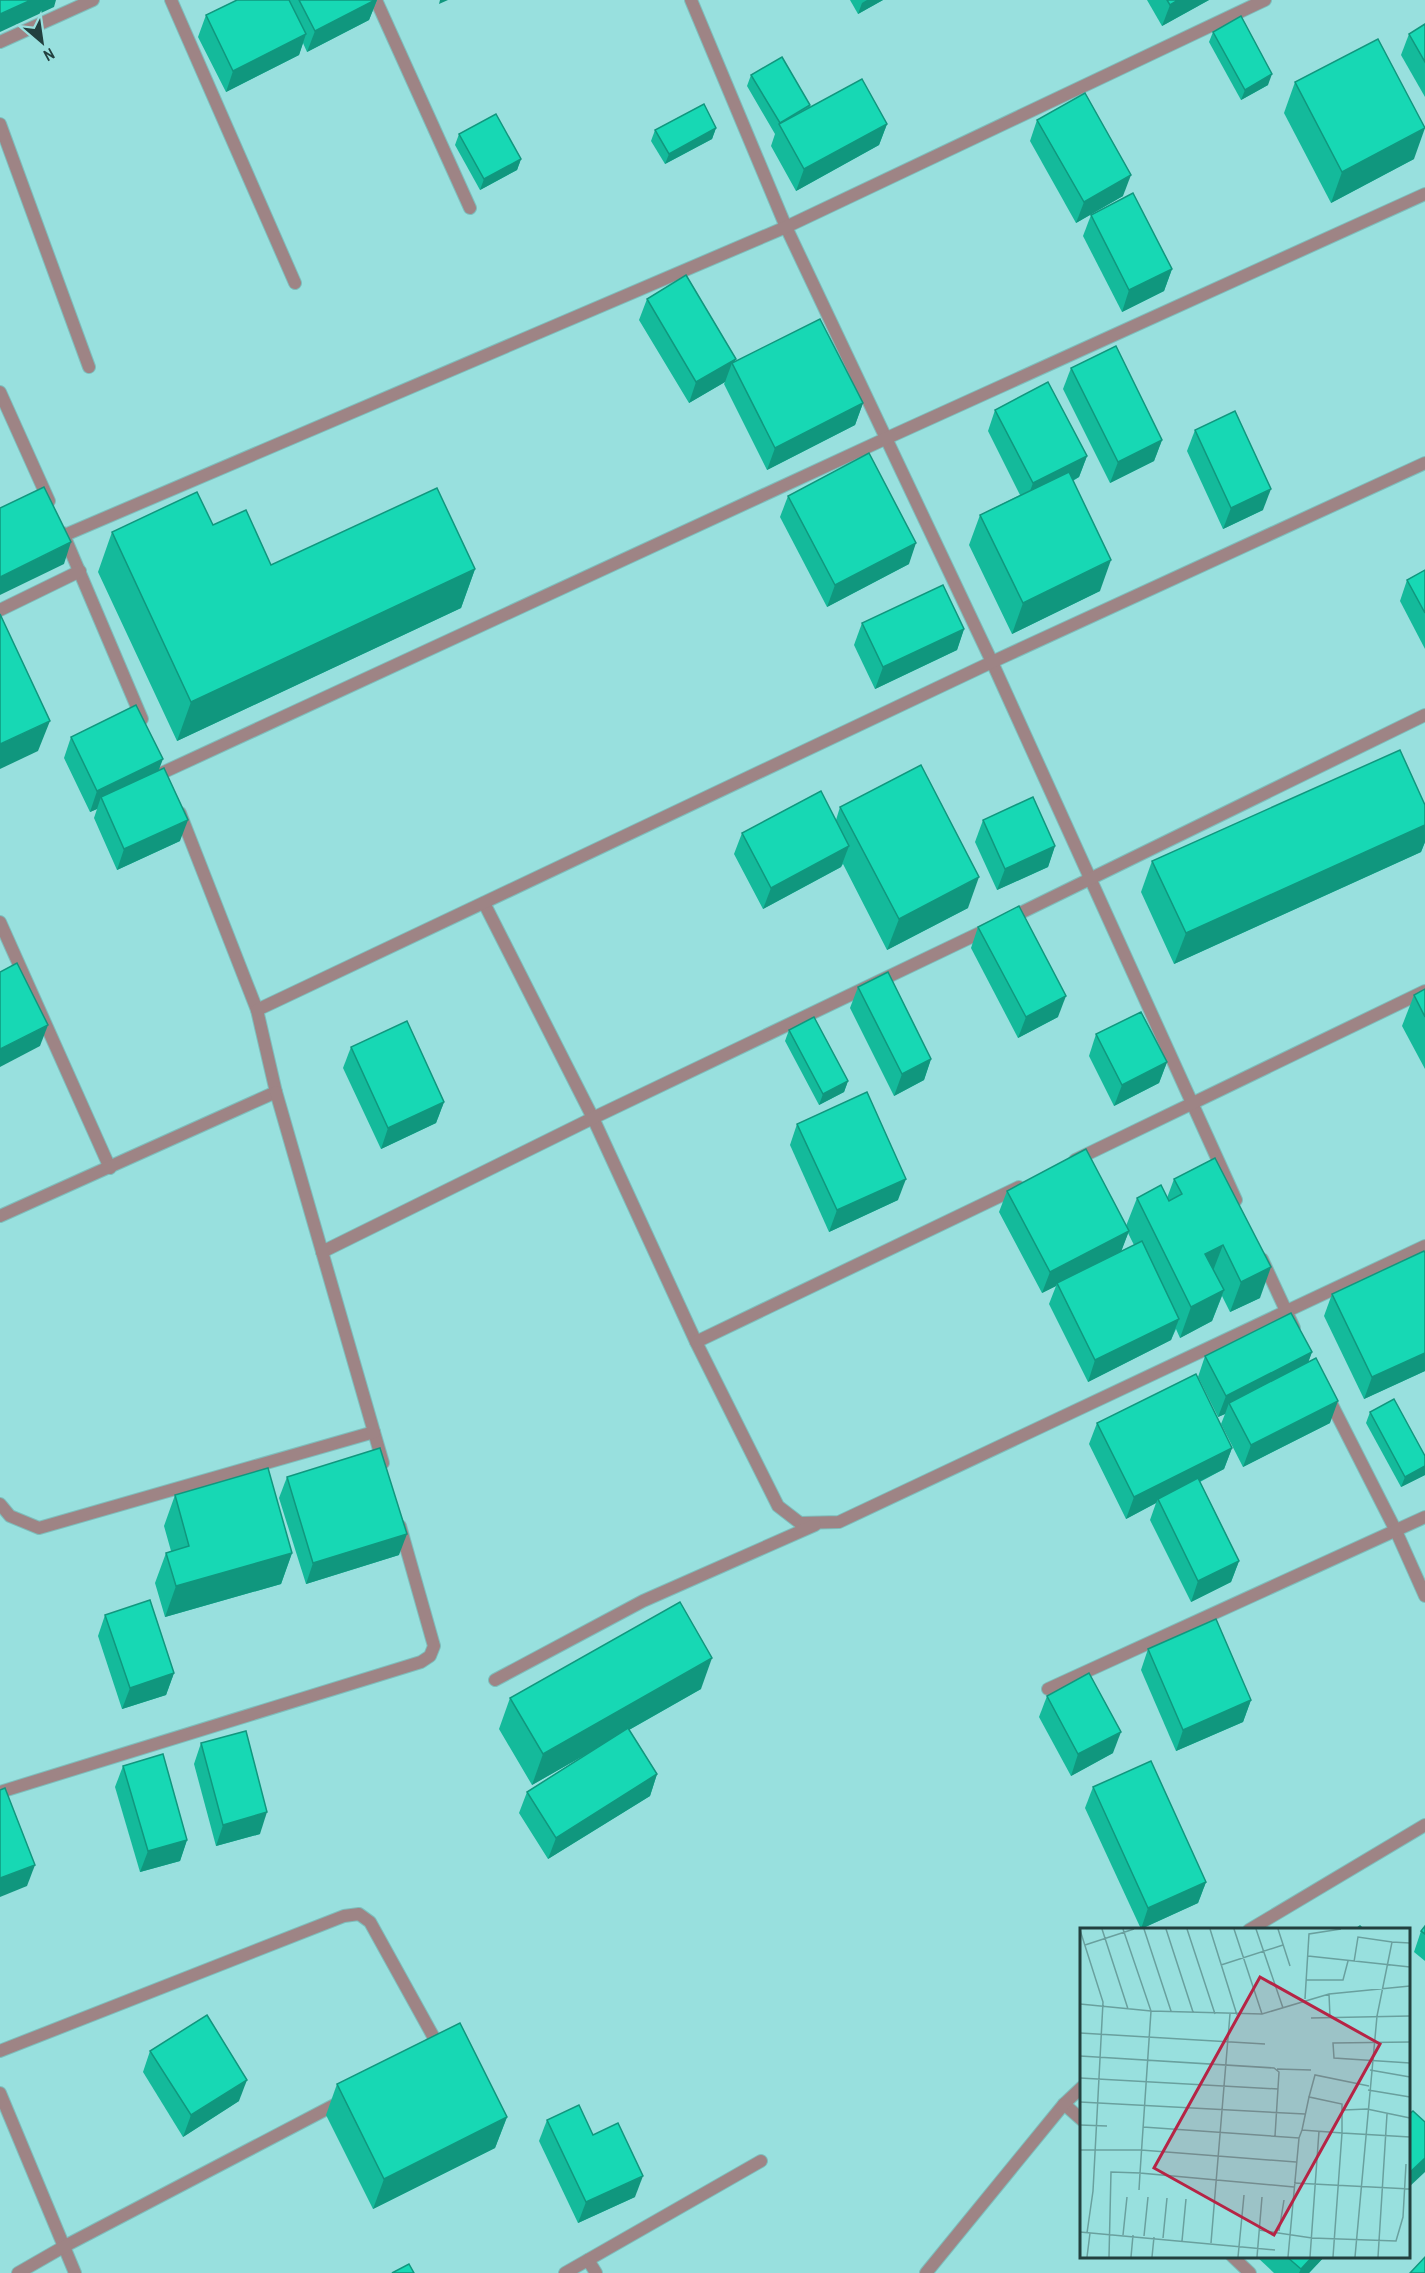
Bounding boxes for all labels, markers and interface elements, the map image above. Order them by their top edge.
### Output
north arrow [12,12,72,72]
text: N [40,43,59,67]
inset map [1080,1928,1410,2258]

